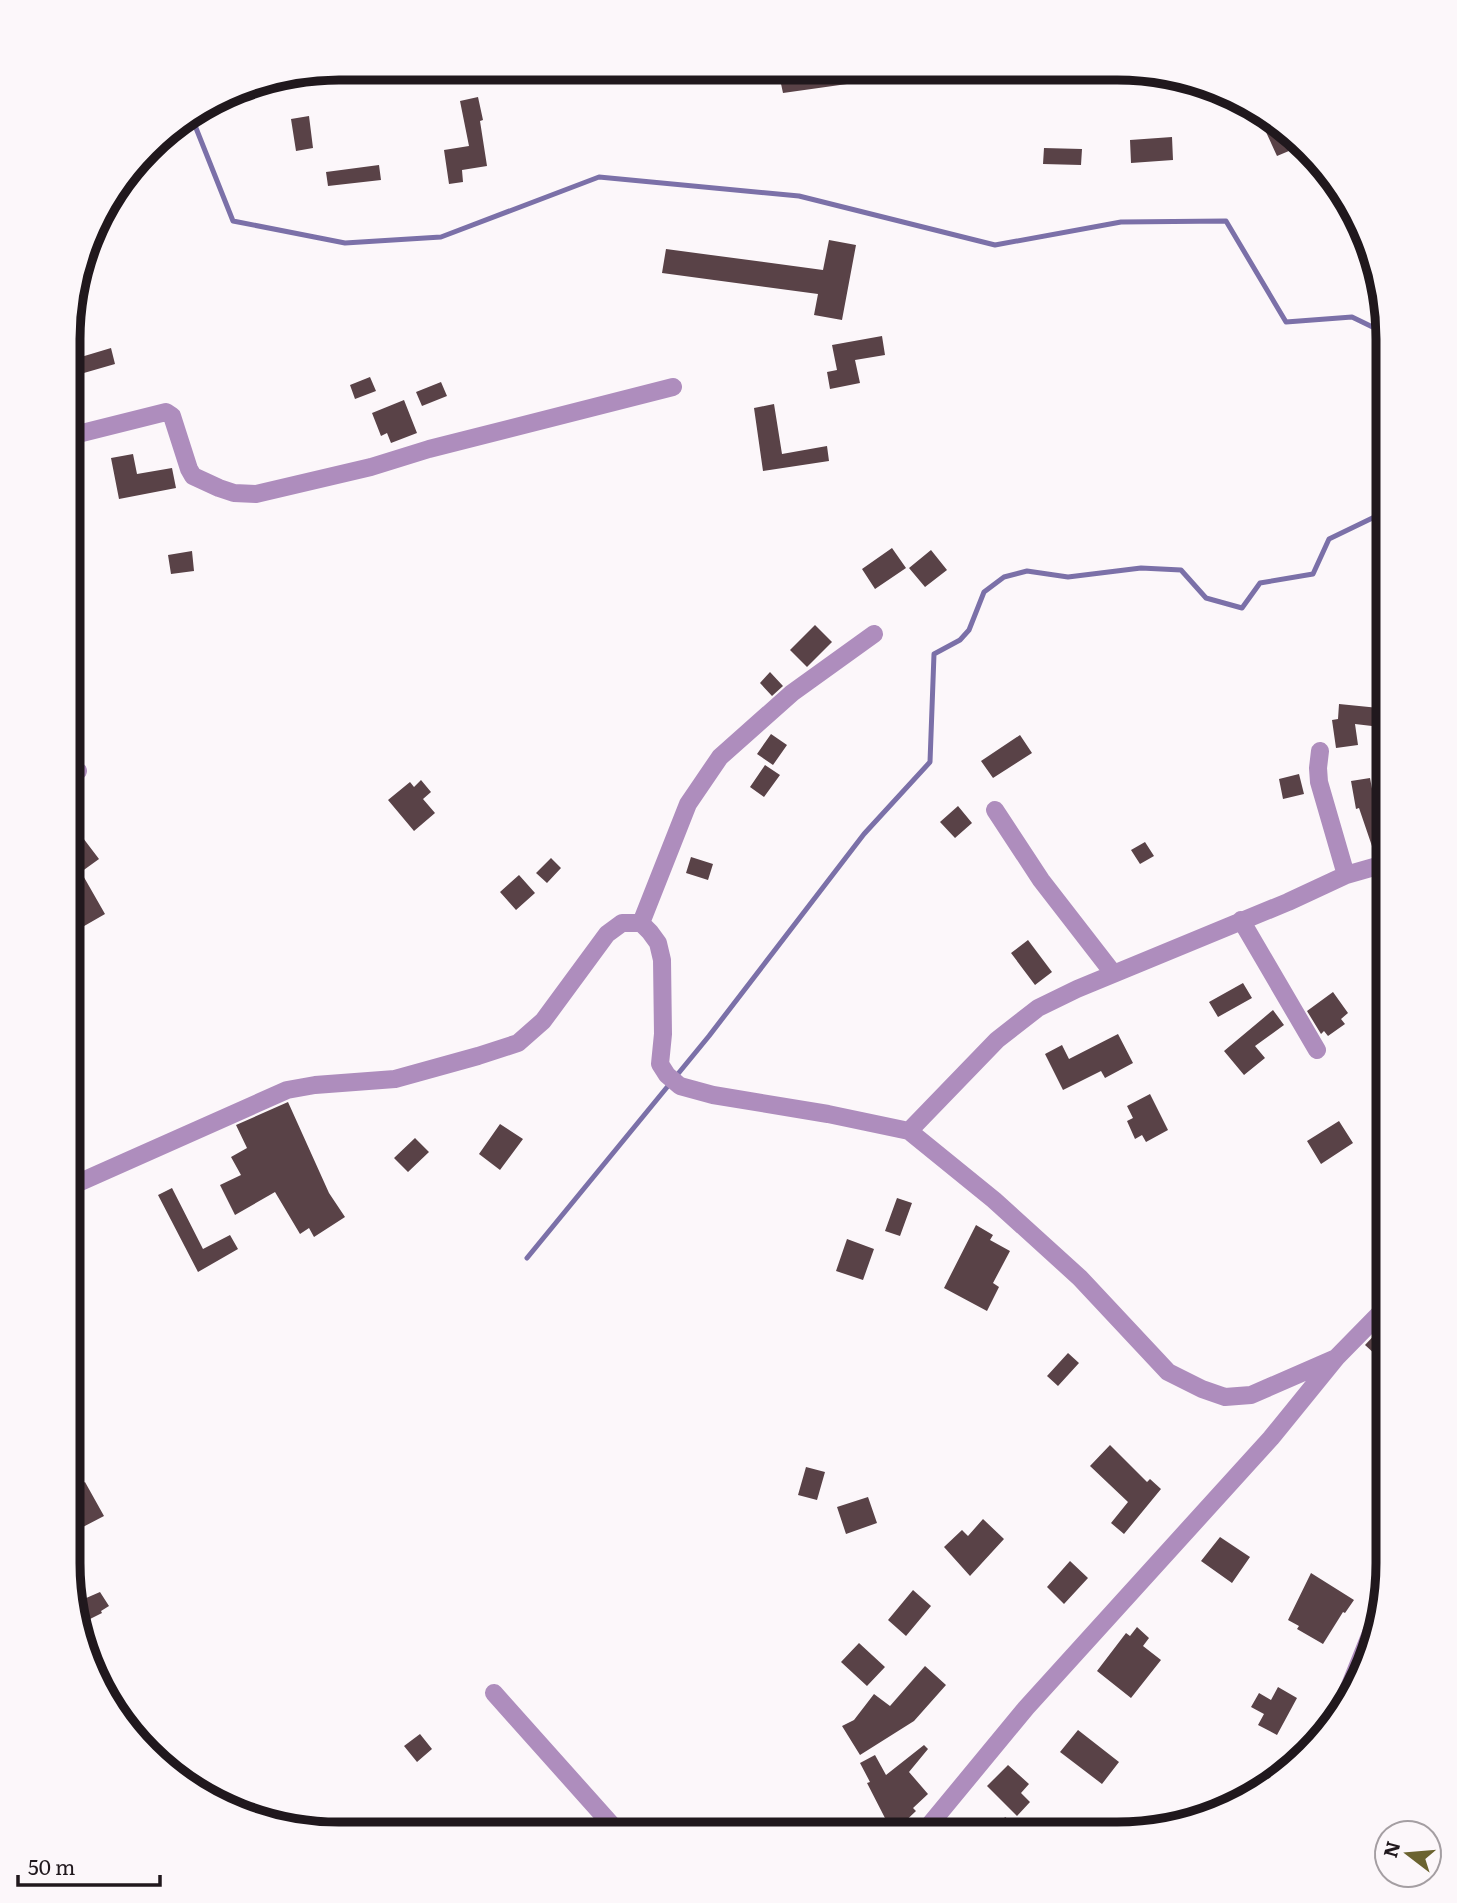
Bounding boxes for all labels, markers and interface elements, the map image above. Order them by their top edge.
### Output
north arrow [1373,1819,1443,1889]
text: N [1375,1837,1406,1861]
scale bar [18,1843,159,1887]
text: 50 m [28,1850,75,1881]

